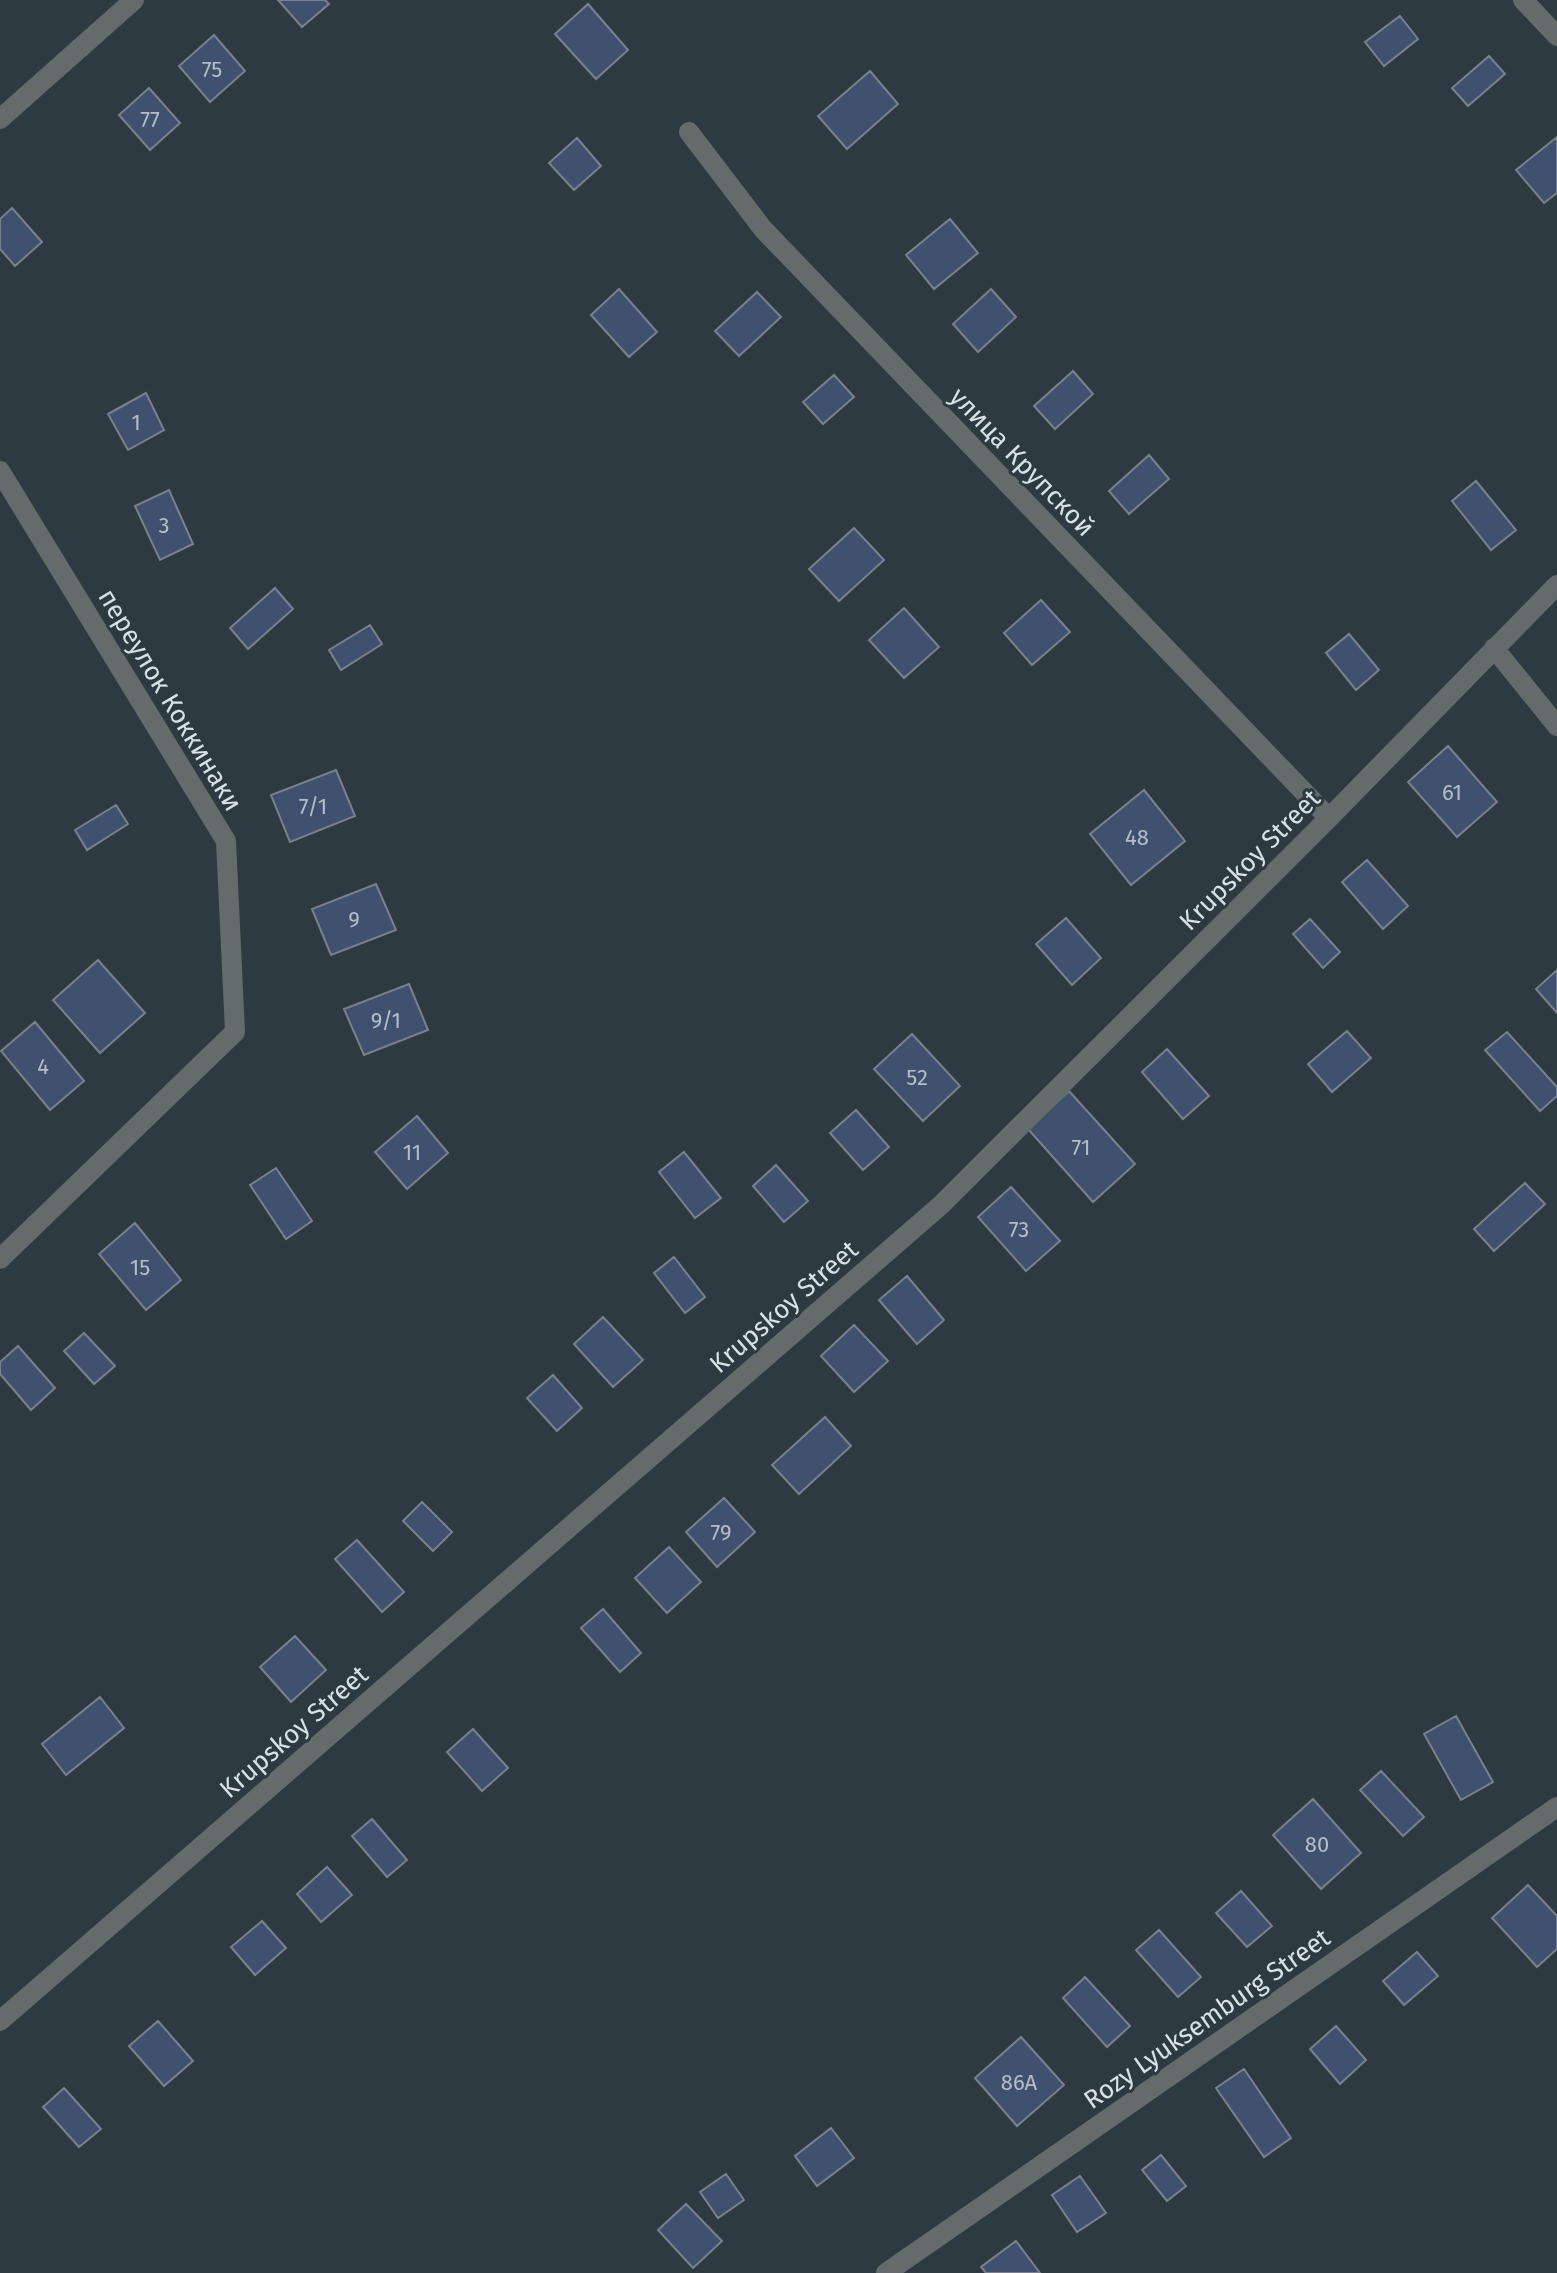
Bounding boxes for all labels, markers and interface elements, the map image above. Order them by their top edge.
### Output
house number: 75 [202,56,222,83]
house number: 77 [140,106,160,133]
street label: улица Крупской [943,381,1101,543]
house number: 1 [131,409,141,436]
house number: 3 [159,512,169,539]
street label: переулок Коккинаки [91,583,249,817]
house number: 61 [1442,779,1462,806]
street label: Krupskoy Street [1173,783,1327,937]
house number: 7/1 [299,793,327,820]
house number: 48 [1125,824,1149,851]
house number: 9 [348,906,360,933]
house number: 9/1 [371,1007,401,1034]
house number: 4 [37,1053,49,1080]
house number: 52 [906,1064,928,1091]
house number: 71 [1072,1134,1090,1161]
house number: 11 [403,1139,421,1166]
house number: 73 [1009,1216,1029,1243]
street label: Krupskoy Street [703,1234,865,1380]
house number: 15 [130,1254,150,1281]
house number: 79 [711,1519,731,1546]
street label: Krupskoy Street [213,1659,375,1805]
house number: 80 [1305,1831,1329,1858]
street label: Rozy Lyuksemburg Street [1078,1922,1337,2116]
house number: 86А [1001,2069,1038,2096]

